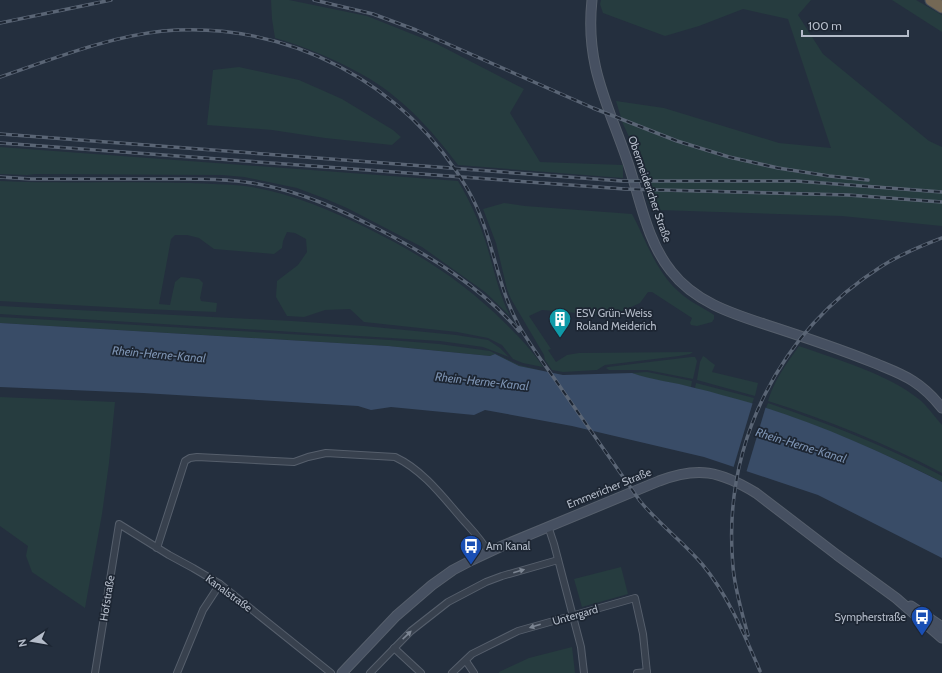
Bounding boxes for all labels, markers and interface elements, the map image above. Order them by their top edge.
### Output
scale bar [802,12,908,38]
text: 100 m [808,18,842,33]
street label: Obermeidericher Straße [625,134,675,245]
building icon: ESV Grün-Weiss Roland Meiderich [547,306,573,339]
place label: ESV Grün-Weiss Roland Meiderich [576,306,656,333]
water label: Rhein-Herne-Kanal [112,342,207,366]
water label: Rhein-Herne-Kanal [435,369,530,393]
water label: Rhein-Herne-Kanal [754,424,848,466]
street label: Emmericher Straße [565,465,654,511]
bus stop icon: Am Kanal [458,533,484,566]
place label: Am Kanal [486,539,531,553]
one-way arrow [513,568,525,574]
street label: Kanalstraße [203,571,255,615]
street label: Hofstraße [96,574,118,622]
street label: Untergard [551,602,599,628]
bus stop icon: Sympherstraße [909,604,935,637]
place label: Sympherstraße [834,610,906,624]
north arrow [12,621,52,661]
one-way arrow [529,623,541,629]
one-way arrow [403,631,412,640]
text: N [15,638,30,648]

